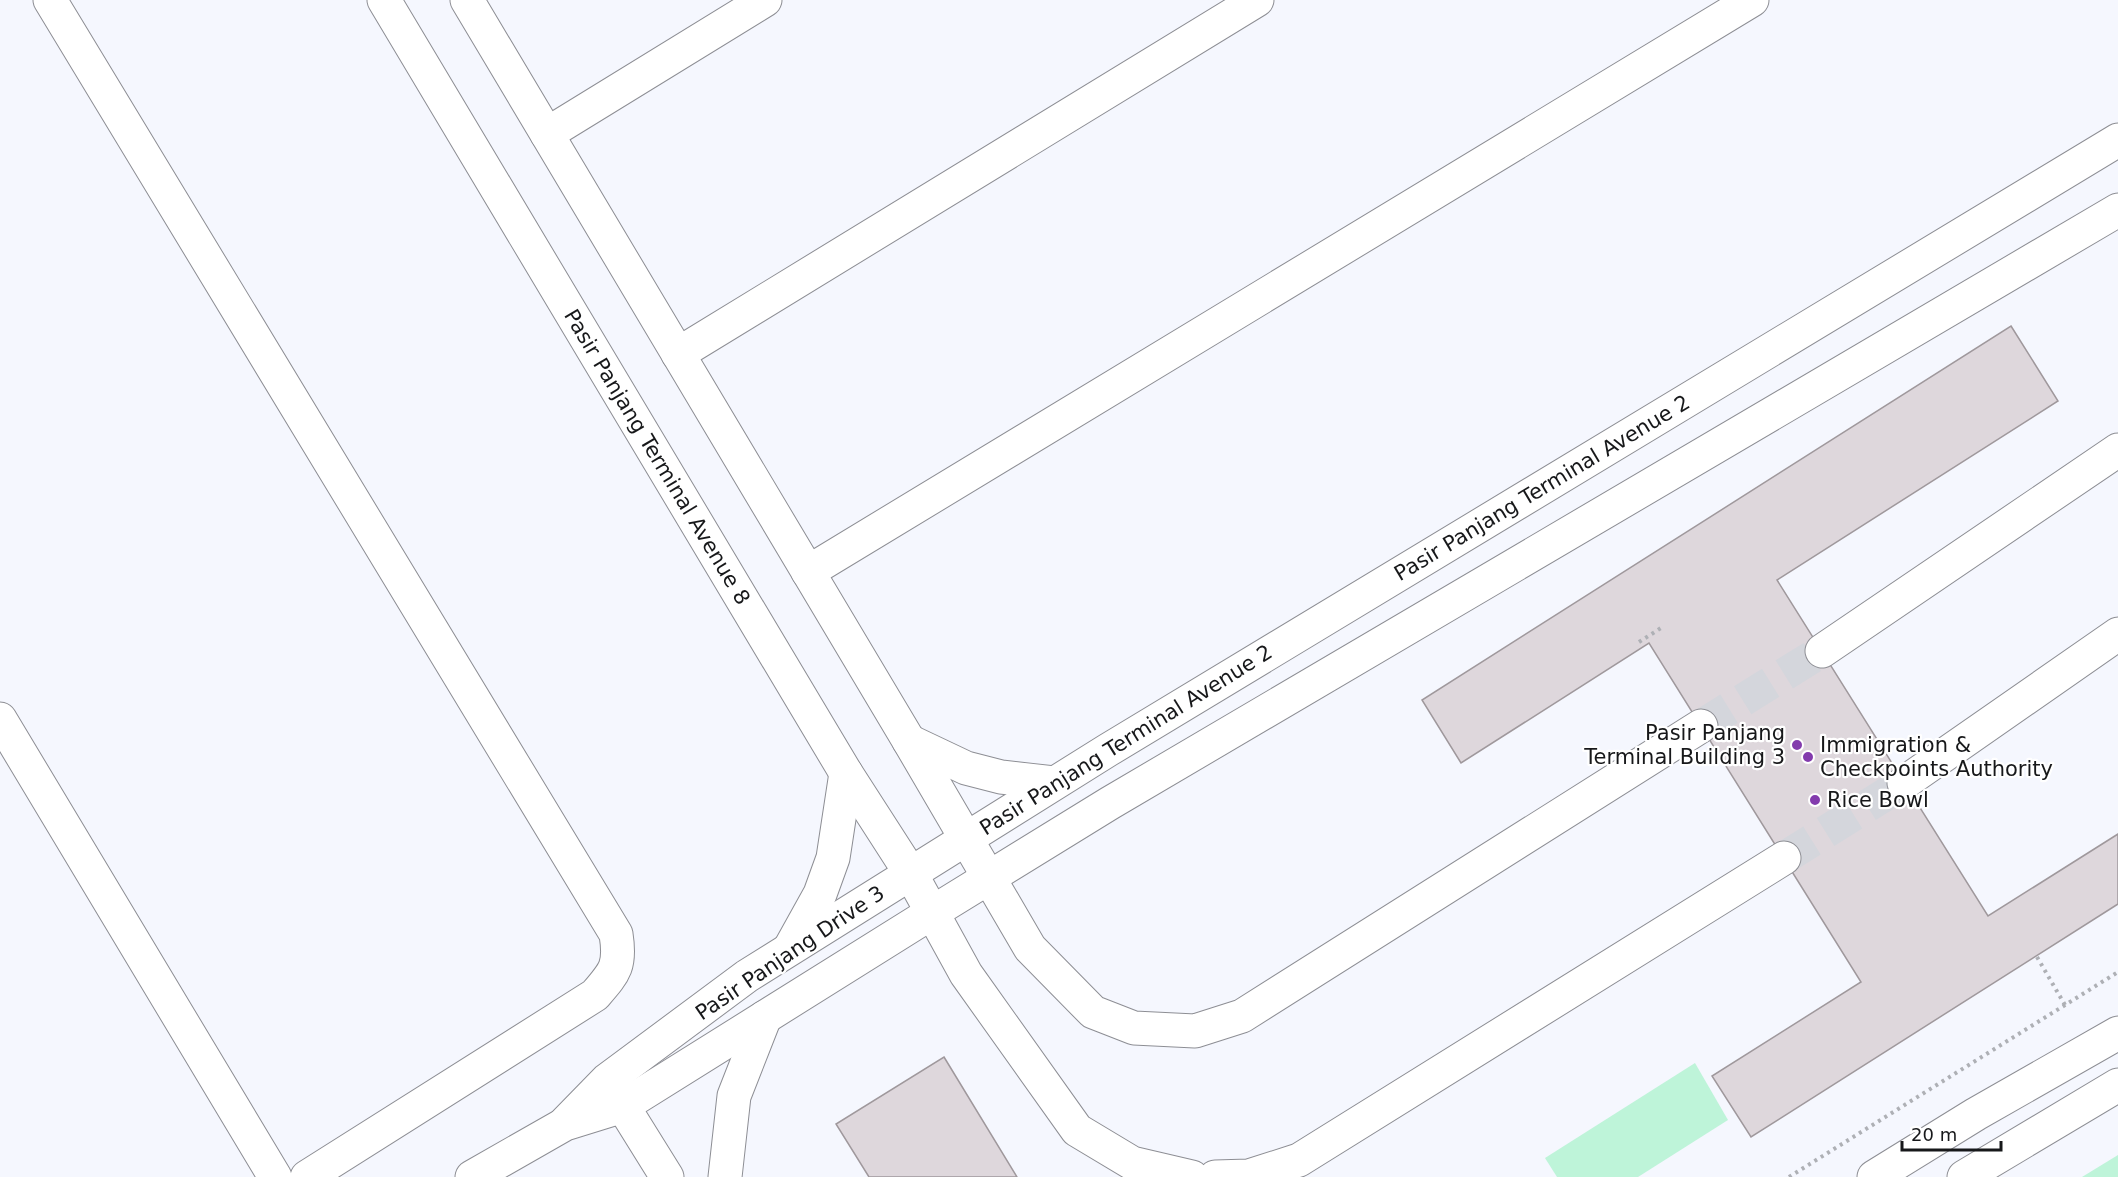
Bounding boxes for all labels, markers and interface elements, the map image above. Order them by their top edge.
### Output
street label: Pasir Panjang Terminal Avenue 8 [559,305,755,609]
street label: Pasir Panjang Terminal Avenue 2 [1390,390,1694,586]
street label: Pasir Panjang Terminal Avenue 2 [975,640,1277,840]
place label: Pasir Panjang Terminal Building 3 [1583,721,1785,769]
place label: Immigration & Checkpoints Authority [1820,733,2053,781]
marker: Pasir Panjang Terminal Building 3 [1790,738,1804,752]
marker: Immigration & Checkpoints Authority [1801,750,1815,764]
place label: Rice Bowl [1827,788,1929,812]
marker: Rice Bowl [1808,793,1822,807]
street label: Pasir Panjang Drive 3 [691,881,889,1025]
scale bar [1902,1114,2001,1152]
text: 20 m [1911,1124,1957,1145]

